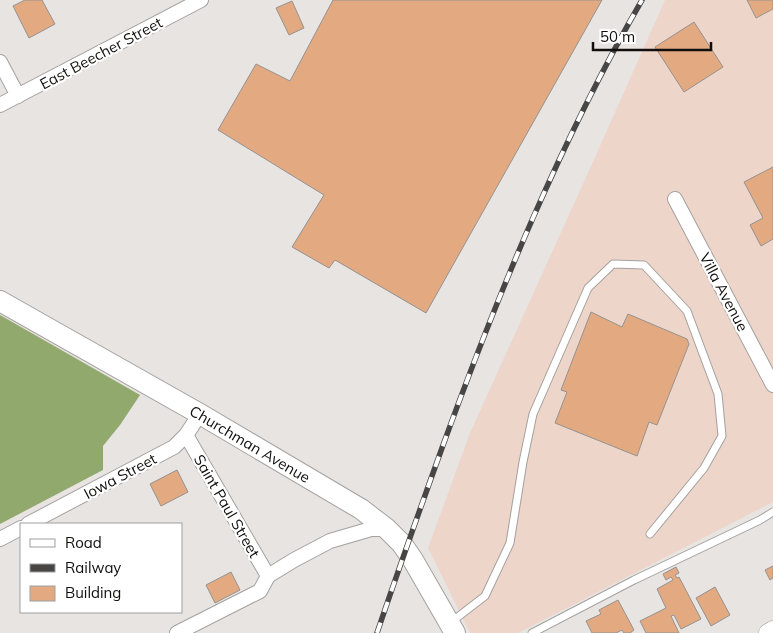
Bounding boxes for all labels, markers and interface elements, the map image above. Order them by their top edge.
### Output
street label: East Beecher Street [37,13,165,93]
scale bar [593,20,710,52]
text: 50 m [600,27,635,46]
street label: Villa Avenue [695,249,753,335]
street label: Churchman Avenue [187,401,314,486]
street label: Iowa Street [80,449,160,503]
street label: Saint Paul Street [190,451,264,561]
legend [20,523,182,613]
text: Road [65,533,102,552]
text: Railway [65,558,121,577]
text: Building [65,583,121,602]

